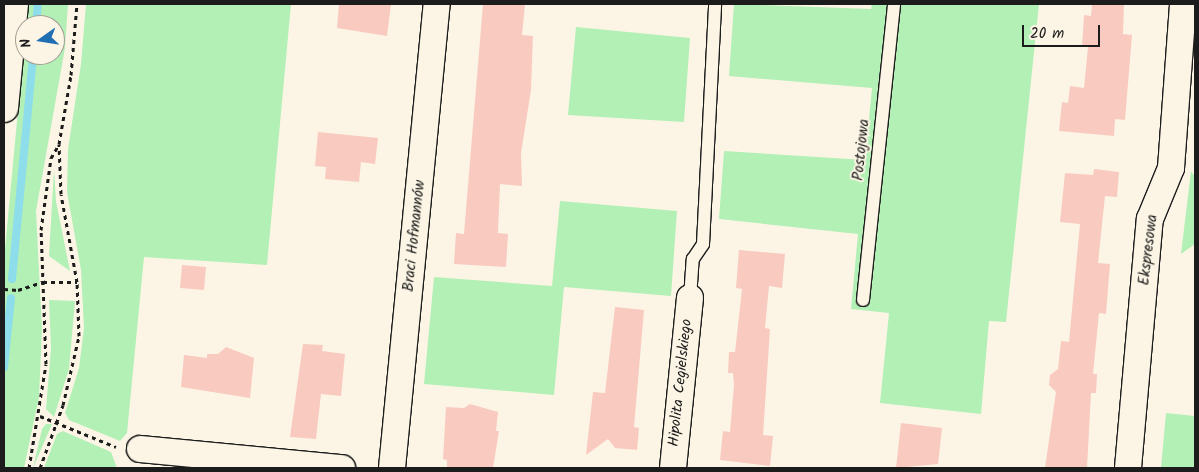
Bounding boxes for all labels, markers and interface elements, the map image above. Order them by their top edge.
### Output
north arrow [15,15,65,65]
scale bar [1024,15,1102,47]
text: 20 m [1030,22,1064,46]
text: N [15,36,38,50]
street label: Postojowa [850,118,874,182]
street label: Braci Hofmannów [400,179,430,293]
street label: Ekspresowa [1136,213,1162,287]
street label: Hipolita Cegielskiego [665,318,697,448]

